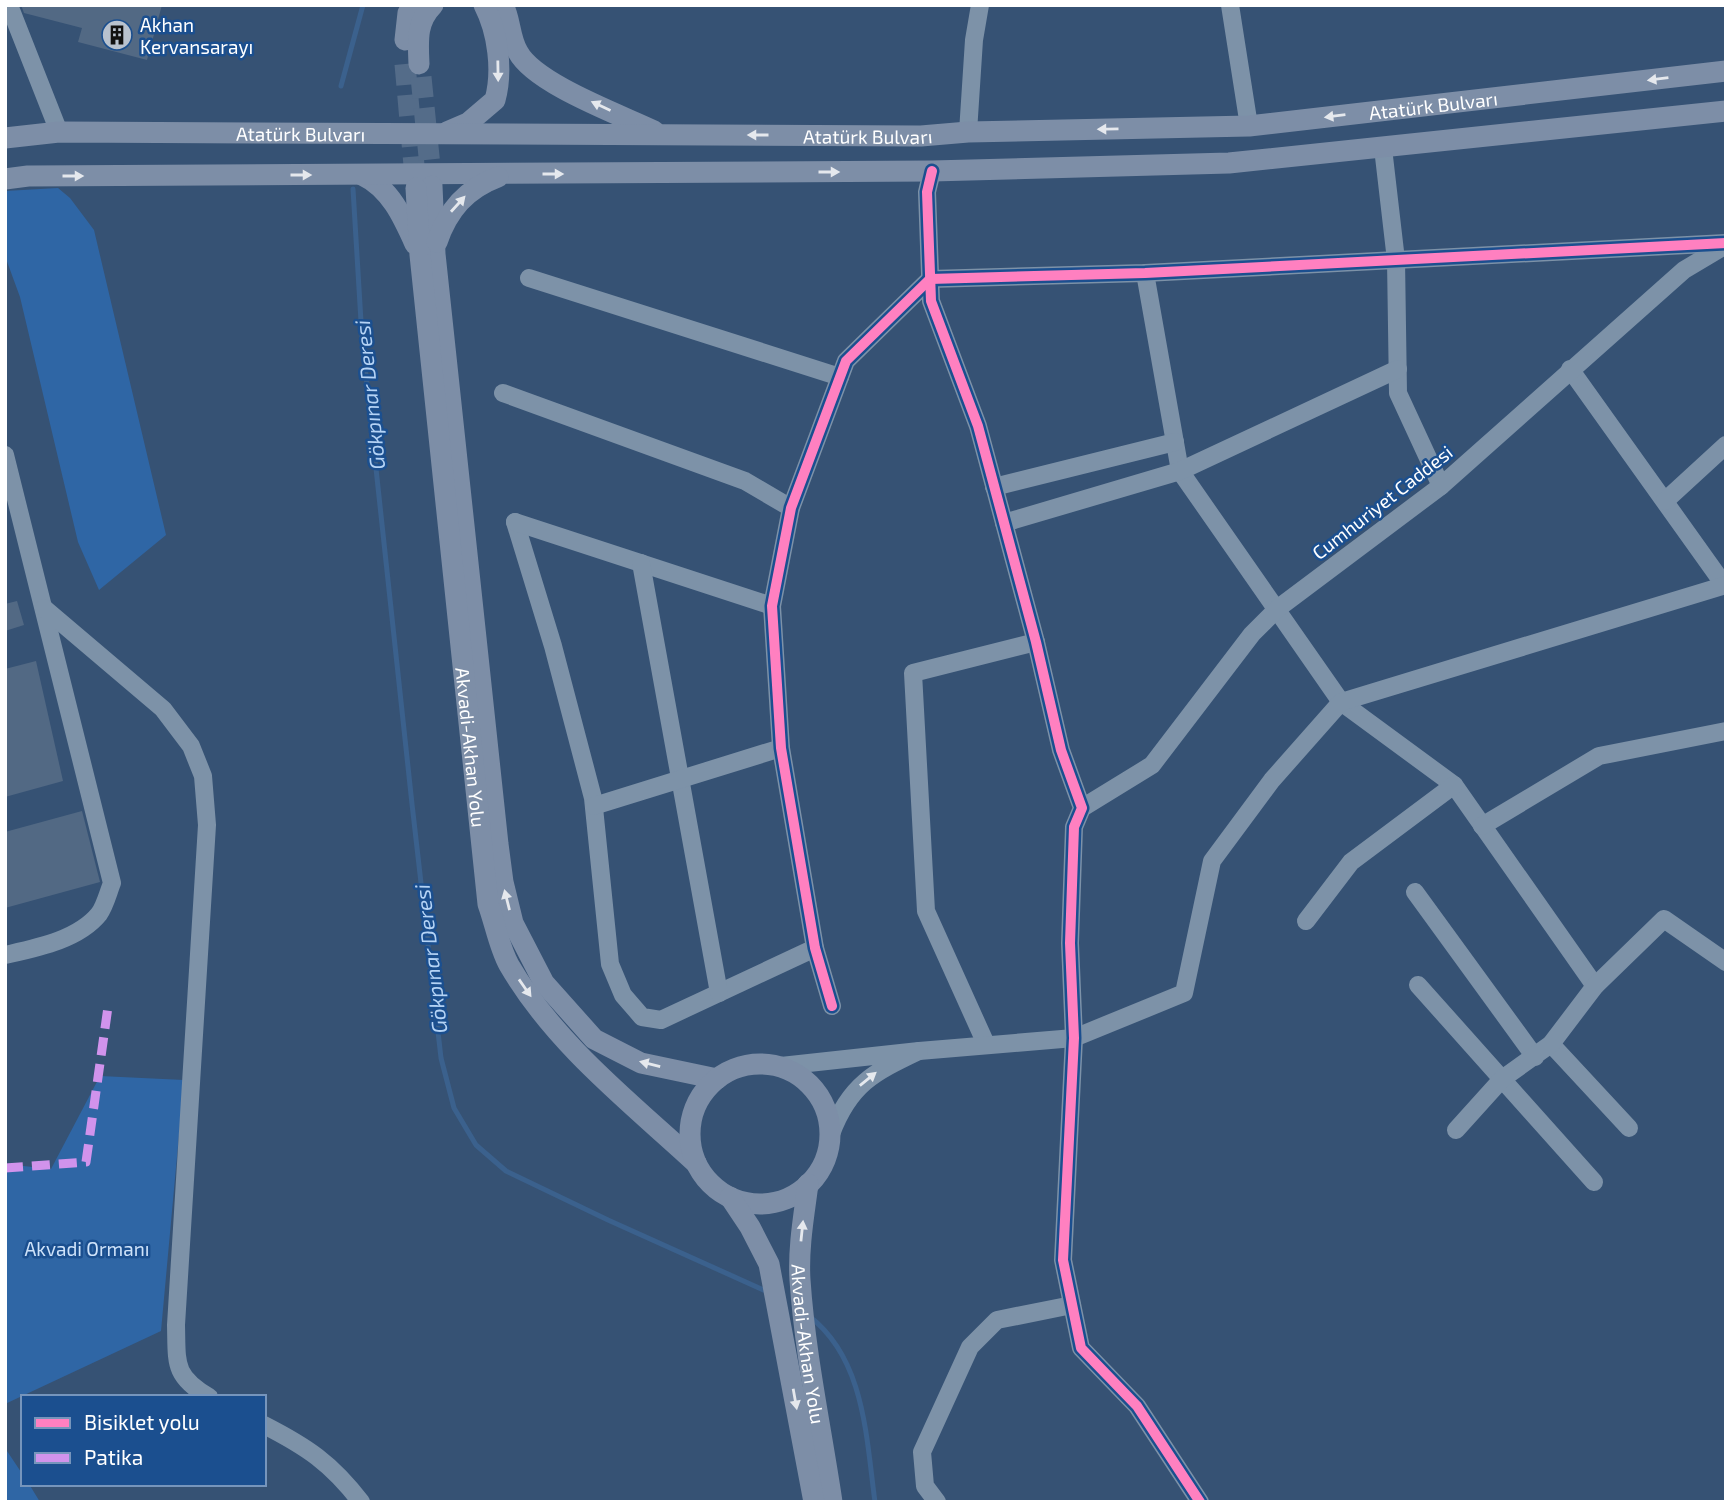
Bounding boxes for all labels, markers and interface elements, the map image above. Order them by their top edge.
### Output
place label: Akhan Kervansarayı [140,13,253,58]
building icon: Akhan Kervansarayı [100,18,134,52]
one-way arrow [492,61,504,83]
one-way arrow [1647,74,1669,85]
street label: Atatürk Bulvarı [1368,86,1499,124]
one-way arrow [591,100,611,112]
one-way arrow [1323,111,1345,122]
street label: Atatürk Bulvarı [236,121,365,145]
one-way arrow [1096,123,1118,135]
street label: Atatürk Bulvarı [803,124,933,148]
one-way arrow [747,129,769,141]
one-way arrow [819,166,841,178]
one-way arrow [542,168,564,180]
one-way arrow [290,169,312,181]
one-way arrow [63,170,85,182]
one-way arrow [449,196,465,213]
water label: Gökpınar Deresi [349,319,389,471]
street label: Cumhuriyet Caddesi [1307,440,1457,564]
street label: Akvadi-Akhan Yolu [452,666,491,828]
water label: Gökpınar Deresi [408,883,452,1035]
one-way arrow [501,889,512,911]
one-way arrow [518,979,532,997]
one-way arrow [639,1058,661,1069]
one-way arrow [860,1072,877,1087]
one-way arrow [797,1219,808,1241]
park label: Akvadi Ormanı [25,1237,149,1260]
street label: Akvadi-Akhan Yolu [788,1264,831,1425]
one-way arrow [790,1388,801,1410]
legend [21,1395,266,1486]
text: Bisiklet yolu [84,1409,200,1434]
text: Patika [84,1444,143,1469]

